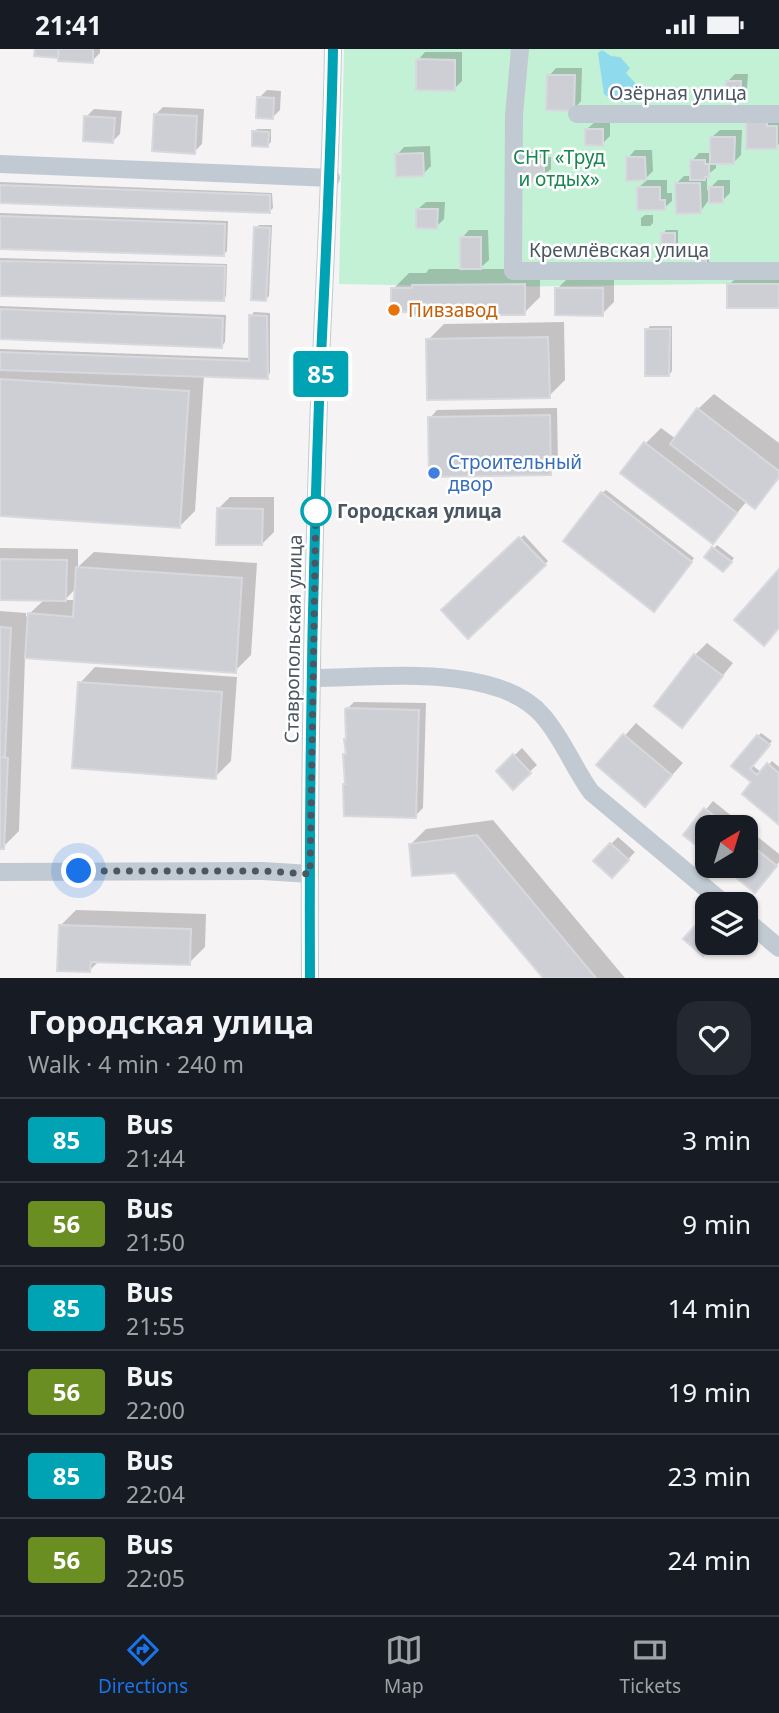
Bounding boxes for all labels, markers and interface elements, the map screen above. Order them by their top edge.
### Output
text: 21:41 [35,7,102,43]
street label: Озёрная улица [609,80,747,106]
park label: СНТ «Труд и отдых» [513,144,606,192]
street label: Кремлёвская улица [529,237,709,263]
place label: Пивзавод [408,297,498,323]
marker: Пивзавод [386,302,402,318]
line badge: 85 [290,351,352,397]
text: 85 [307,357,335,390]
place label: Строительный двор [448,449,582,497]
marker: Строительный двор [426,465,442,481]
marker: Городская улица [301,496,331,526]
place label: Городская улица [337,498,502,524]
street label: Ставропольская улица [278,534,308,744]
north arrow [695,815,758,879]
map controls [695,815,758,955]
your location [61,853,96,888]
button: layers [695,892,758,955]
text: Городская улица [28,999,314,1044]
button: heart [677,1001,751,1075]
text: Walk · 4 min · 240 m [28,1048,244,1080]
text: Bus [126,1106,173,1142]
text: 3 min [682,1122,751,1158]
text: 85 [53,1123,80,1156]
text: 21:44 [126,1142,185,1174]
text: Bus [126,1190,173,1226]
text: 9 min [682,1206,751,1242]
text: 56 [53,1207,80,1240]
text: 21:50 [126,1226,185,1258]
text: Bus [126,1274,173,1310]
text: 14 min [667,1290,751,1326]
text: 85 [53,1291,80,1324]
text: 21:55 [126,1310,185,1342]
text: Bus [126,1358,173,1394]
text: 19 min [667,1374,751,1410]
text: 56 [53,1375,80,1408]
text: 22:00 [126,1394,185,1426]
text: Bus [126,1442,173,1478]
text: 23 min [667,1458,751,1494]
text: 85 [53,1459,80,1492]
text: 22:04 [126,1478,185,1510]
text: Bus [126,1526,173,1562]
text: 24 min [667,1542,751,1578]
text: 56 [53,1543,80,1576]
text: 22:05 [126,1562,185,1594]
tab: Directions [98,1631,188,1699]
tab: Map [384,1631,424,1699]
tab: Tickets [620,1631,681,1699]

